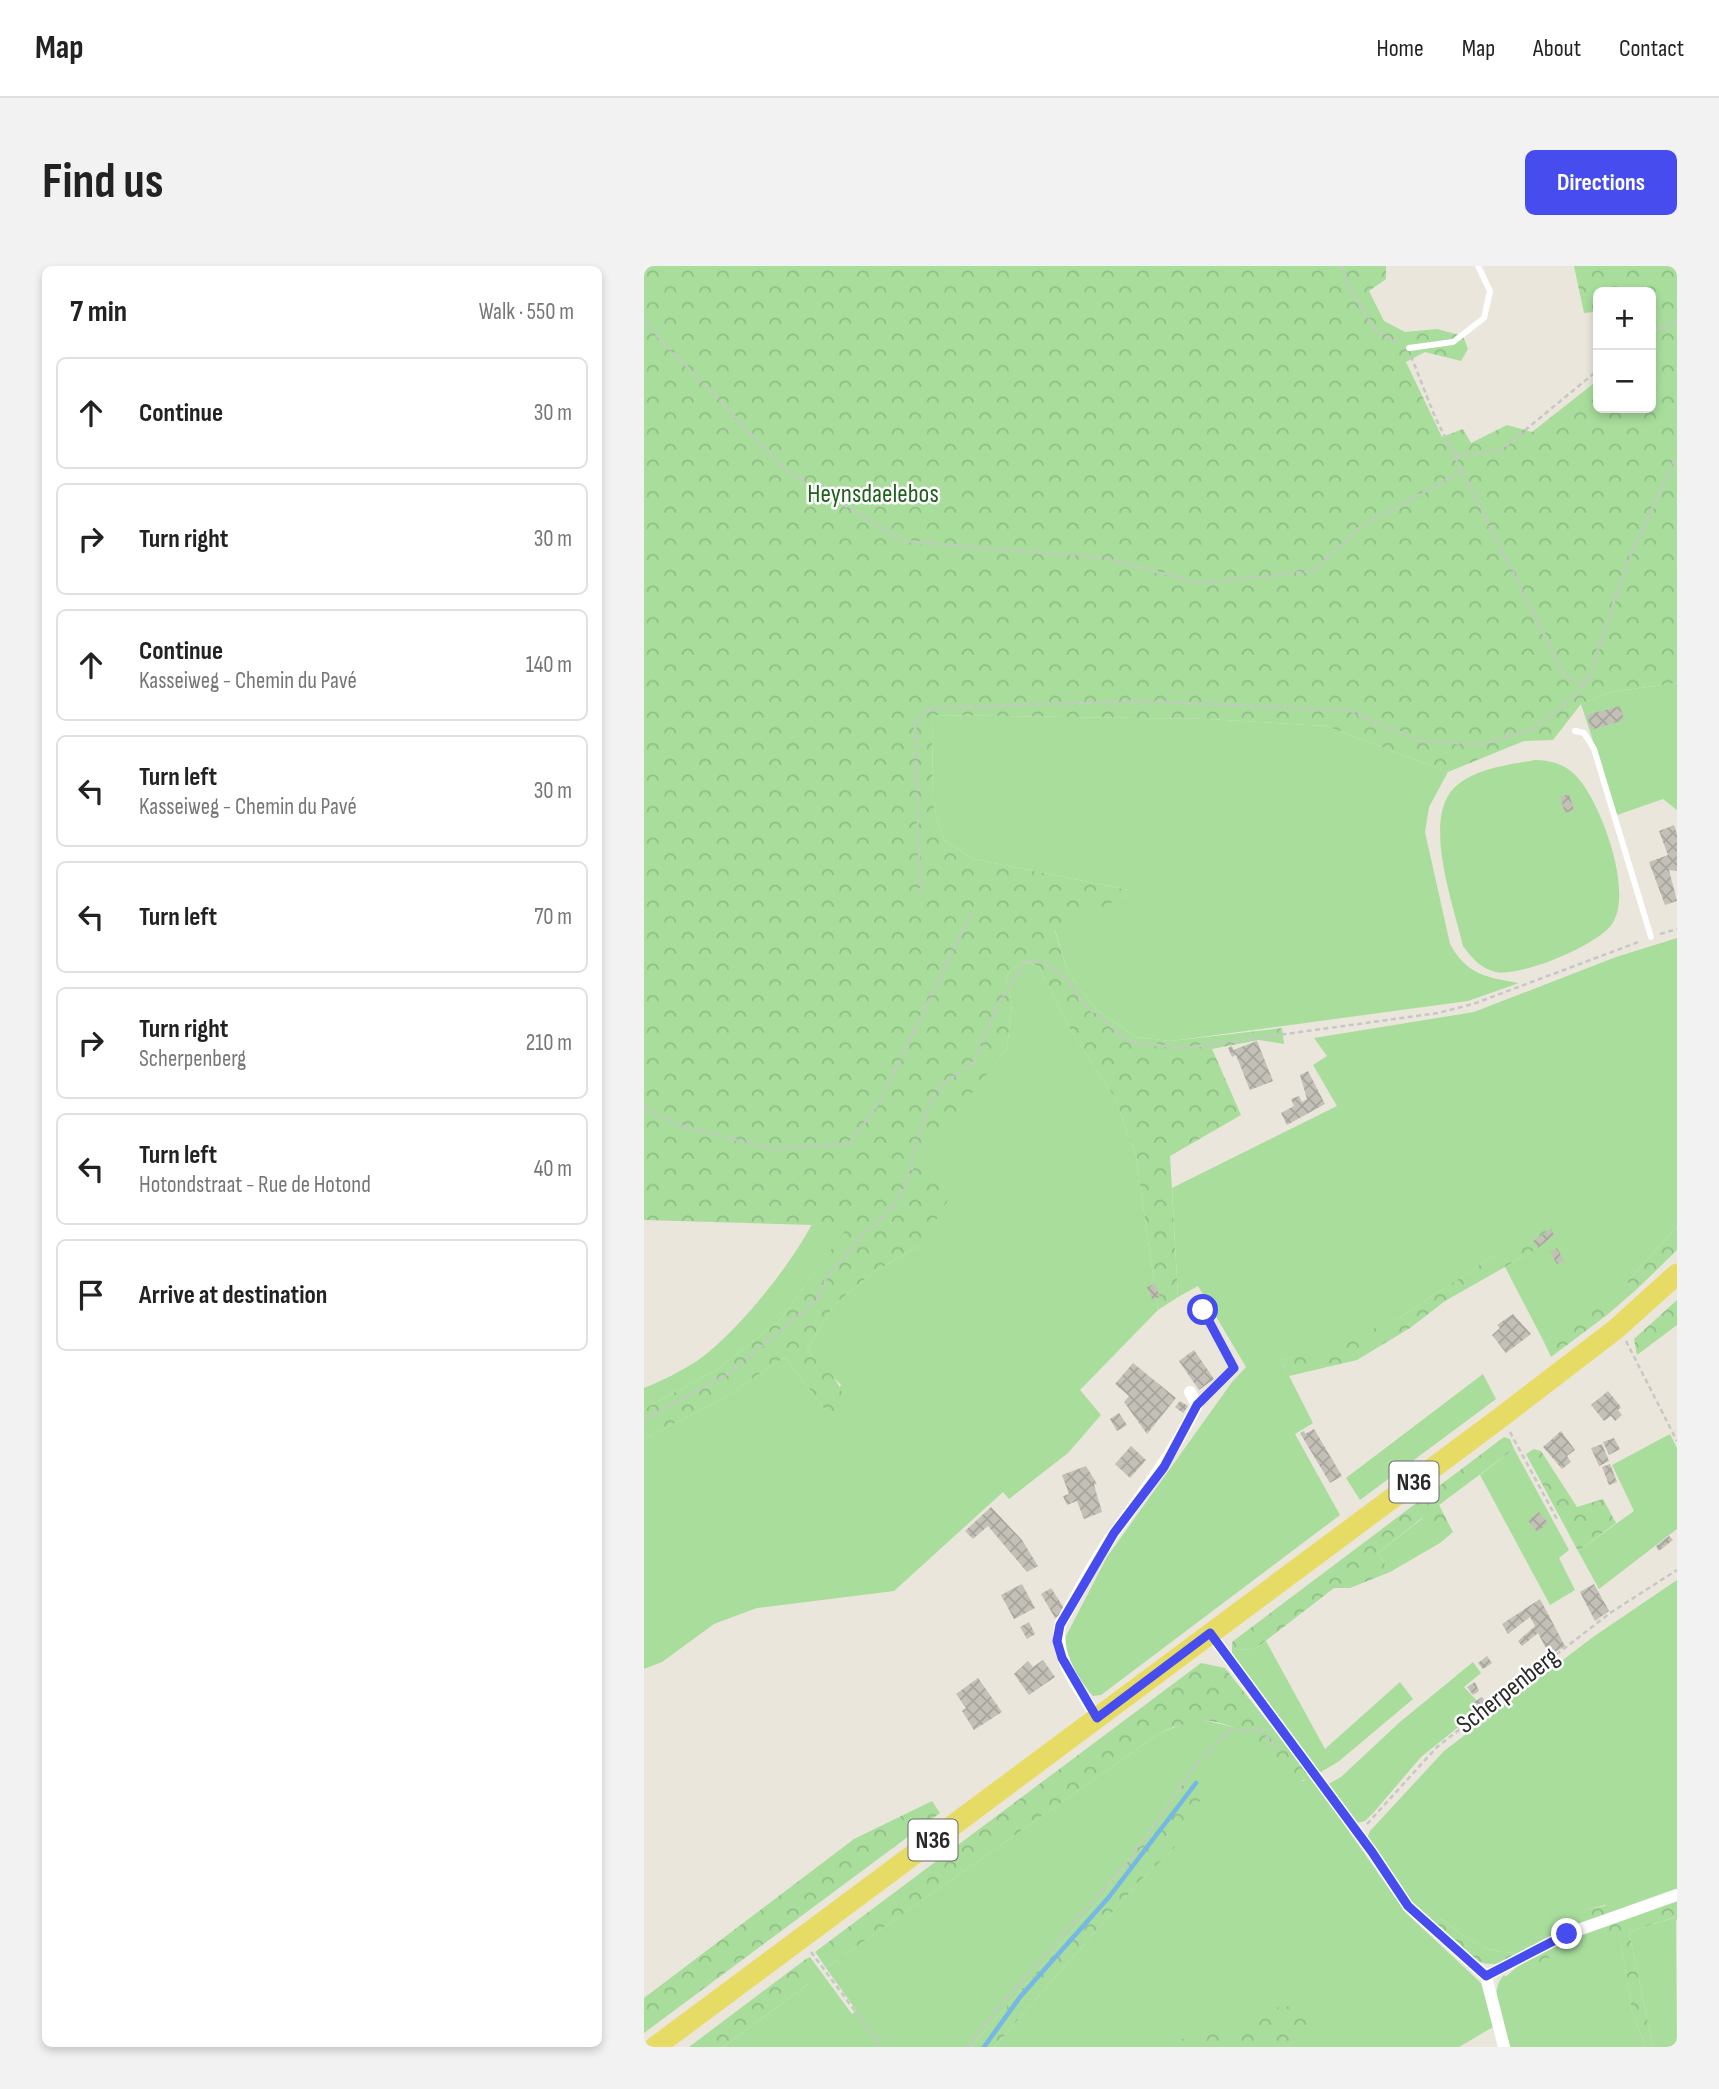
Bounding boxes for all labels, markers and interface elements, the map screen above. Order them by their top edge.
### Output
text: Map [35,28,84,68]
text: Home [1376,34,1424,63]
text: Map [1462,34,1495,63]
text: About [1533,34,1581,63]
text: Contact [1619,34,1684,63]
button: Directions [1525,150,1677,215]
text: Find us [42,153,164,212]
map controls [1593,287,1656,413]
button: + [1593,287,1656,350]
text: 7 min [70,294,127,330]
text: Walk · 550 m [479,298,574,326]
button: − [1593,350,1656,413]
icon: ahead [72,394,110,432]
text: Continue [139,398,223,429]
text: 30 m [534,399,572,427]
park label: Heynsdaelebos [807,479,939,510]
icon: right [72,520,110,558]
text: Turn right [139,524,228,555]
text: 30 m [534,525,572,553]
text: Continue [139,636,223,667]
icon: ahead [72,646,110,684]
text: 140 m [526,651,572,679]
text: Kasseiweg - Chemin du Pavé [139,667,357,695]
text: Turn left [139,762,217,793]
icon: left [72,772,110,810]
text: 30 m [534,777,572,805]
text: Kasseiweg - Chemin du Pavé [139,793,357,821]
icon: left [72,898,110,936]
text: Turn left [139,902,217,933]
text: 70 m [534,903,572,931]
text: Turn right [139,1014,228,1045]
icon: right [72,1024,110,1062]
text: 210 m [526,1029,572,1057]
text: Scherpenberg [139,1045,246,1073]
text: Turn left [139,1140,217,1171]
icon: left [72,1150,110,1188]
text: 40 m [534,1155,572,1183]
text: Hotondstraat - Rue de Hotond [139,1171,371,1199]
icon: arrive [72,1276,110,1314]
text: Arrive at destination [139,1280,327,1311]
route start [1187,1294,1218,1325]
road number: N36 [1390,1462,1438,1502]
street label: Scherpenberg [1451,1641,1565,1741]
road number: N36 [908,1820,958,1860]
route end [1551,1918,1582,1949]

